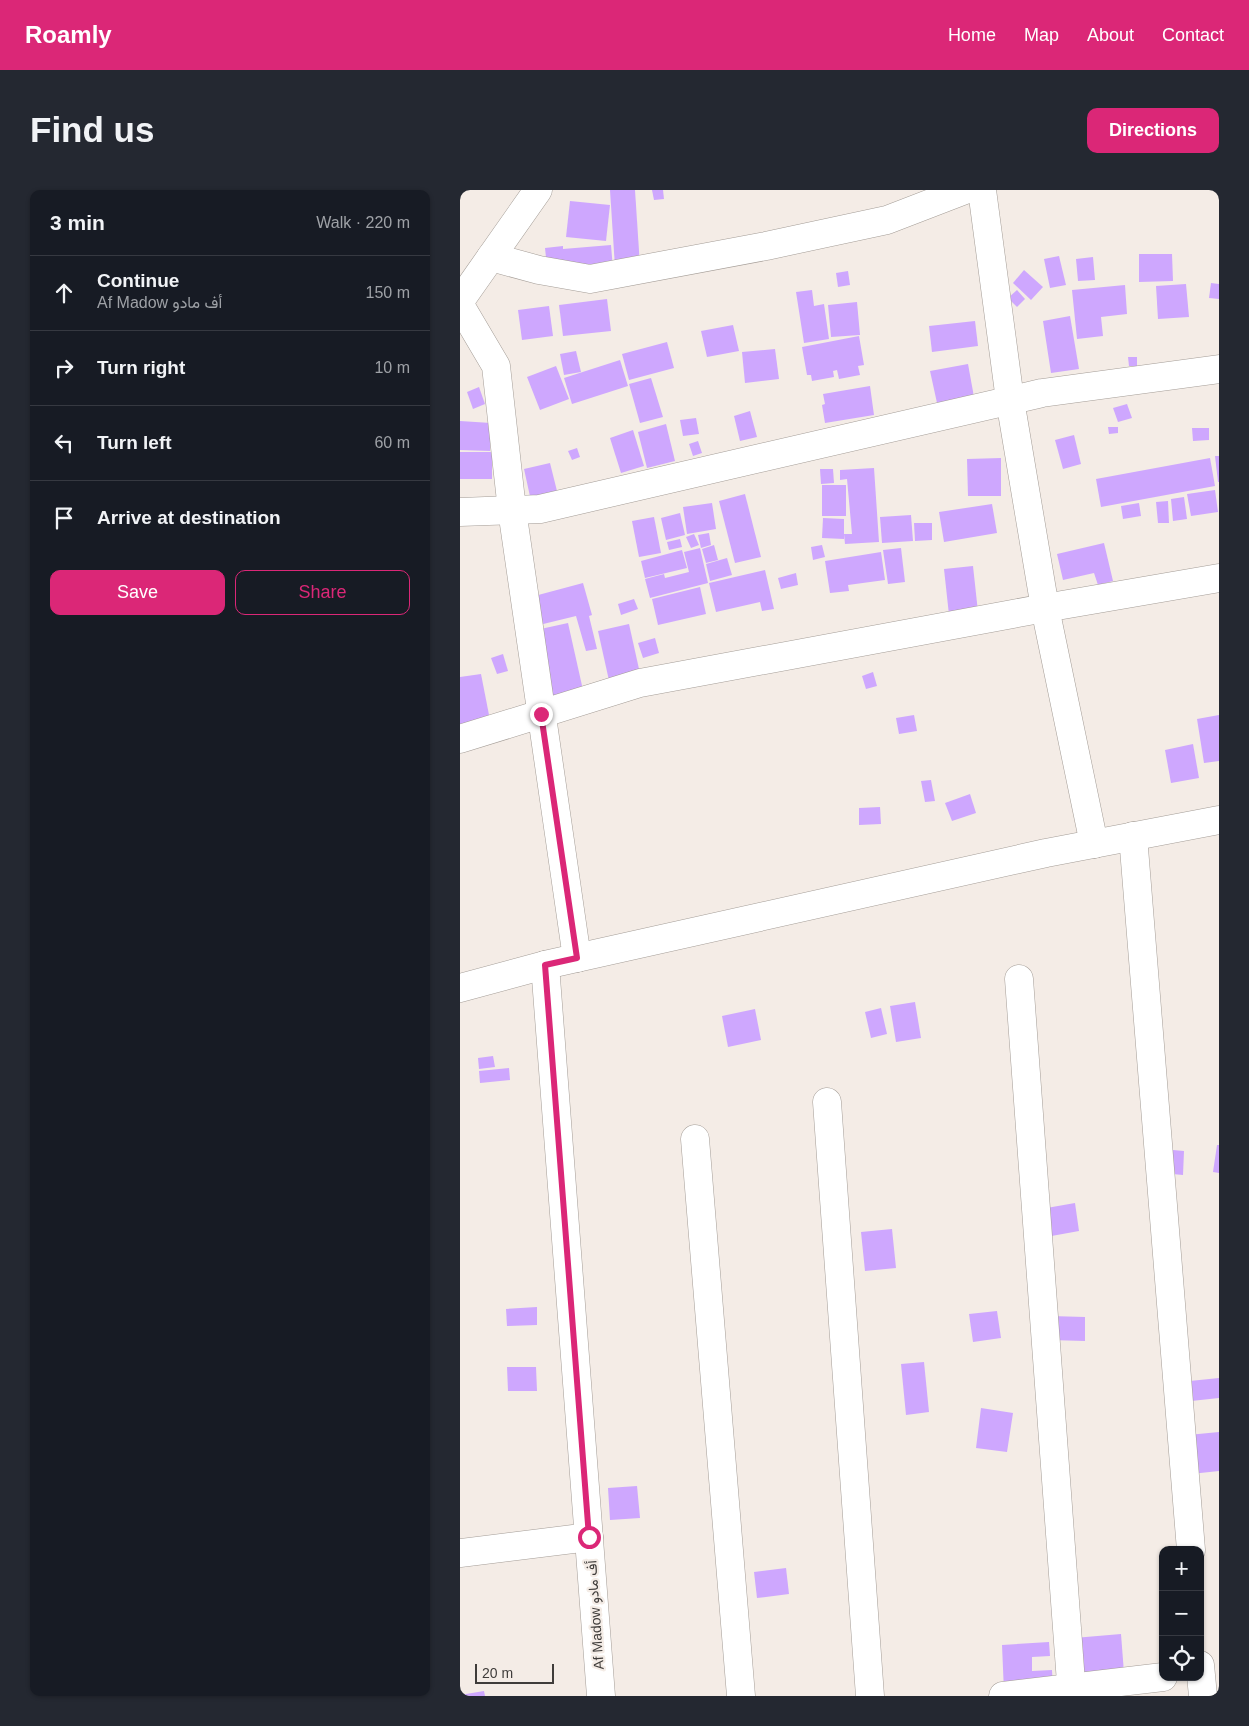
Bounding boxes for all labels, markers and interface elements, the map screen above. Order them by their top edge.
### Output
text: Roamly [25,21,112,48]
text: Home [948,25,996,45]
text: Map [1024,25,1059,45]
text: About [1087,25,1134,45]
text: Contact [1162,25,1224,45]
button: Directions [1087,108,1219,153]
text: Find us [30,110,154,149]
text: 3 min [50,211,105,234]
text: Walk · 220 m [316,214,410,231]
text: Continue [97,270,179,291]
icon: ahead [50,279,78,307]
text: 150 m [366,284,410,301]
text: Af Madow أف مادو [97,294,222,311]
icon: right [50,354,78,382]
text: Turn right [97,357,185,378]
text: 10 m [374,359,410,376]
icon: left [50,429,78,457]
text: Turn left [97,432,172,453]
text: 60 m [374,434,410,451]
icon: arrive [50,504,78,532]
text: Arrive at destination [97,507,281,528]
button: Save [50,570,225,615]
button: Share [235,570,410,615]
route end [530,703,553,726]
route start [578,1526,601,1549]
map controls [1159,1546,1204,1681]
button: + [1159,1546,1204,1591]
street label: Af Madow أف مادو [583,1560,608,1670]
button: − [1159,1591,1204,1636]
button: locate [1159,1636,1204,1681]
scale bar [475,1661,554,1684]
text: 20 m [482,1665,513,1681]

